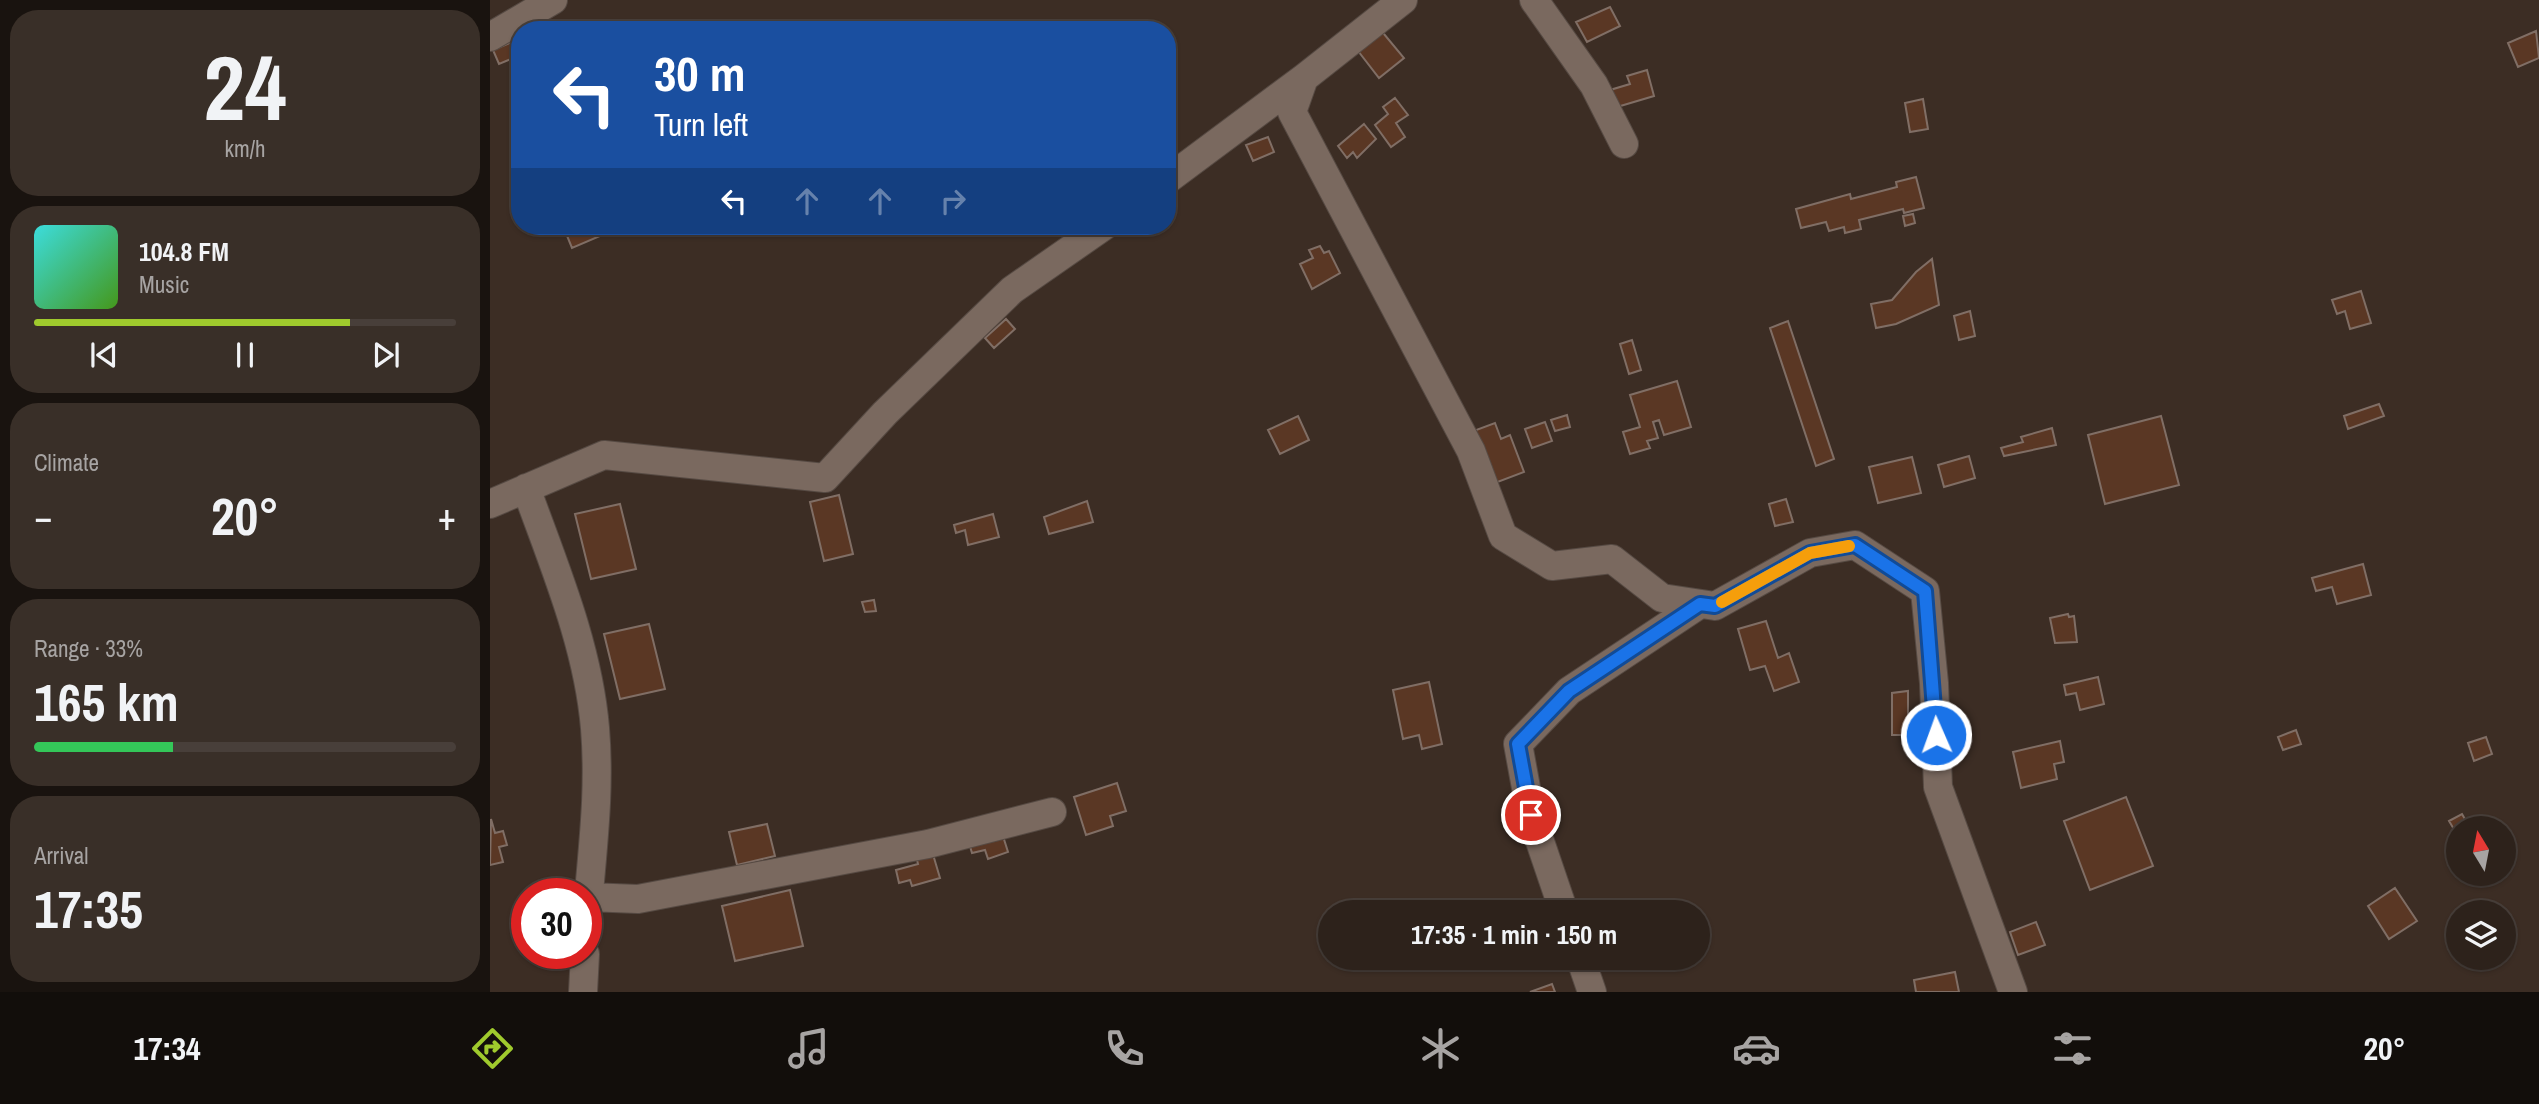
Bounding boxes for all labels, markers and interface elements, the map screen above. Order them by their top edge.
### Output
text: 24 [204,26,287,148]
text: 30 m [654,40,746,106]
icon: left [539,49,630,140]
text: Turn left [654,103,748,146]
text: km/h [225,133,265,164]
icon: left [715,182,753,220]
icon: ahead [788,182,826,220]
icon: ahead [861,182,899,220]
icon: right [934,182,972,220]
text: 104.8 FM [139,234,229,269]
text: Music [139,269,189,300]
icon: previous [85,336,123,374]
icon: pause [226,336,264,374]
icon: next [367,336,405,374]
text: Climate [34,447,99,478]
text: 20° [211,481,279,551]
text: − [34,491,52,542]
text: + [438,491,456,542]
text: Range · 33% [34,633,143,664]
text: 165 km [34,667,179,737]
position arrow [1899,698,1973,772]
pin [1501,785,1561,845]
icon: arrive [1512,796,1550,834]
north arrow [2446,816,2516,886]
map controls [2446,816,2516,970]
text: Arrival [34,840,89,871]
text: 17:35 [34,874,143,944]
speed limit sign: 30 [511,878,602,969]
button: layers [2446,900,2516,970]
text: 17:35 · 1 min · 150 m [1411,917,1617,952]
icon: directions [468,1024,517,1073]
icon: music [784,1024,833,1073]
icon: phone [1100,1024,1149,1073]
icon: climate [1416,1024,1465,1073]
icon: car [1732,1024,1781,1073]
icon: filters [2048,1024,2097,1073]
text: 17:34 [133,1027,201,1070]
text: 20° [2363,1027,2405,1070]

